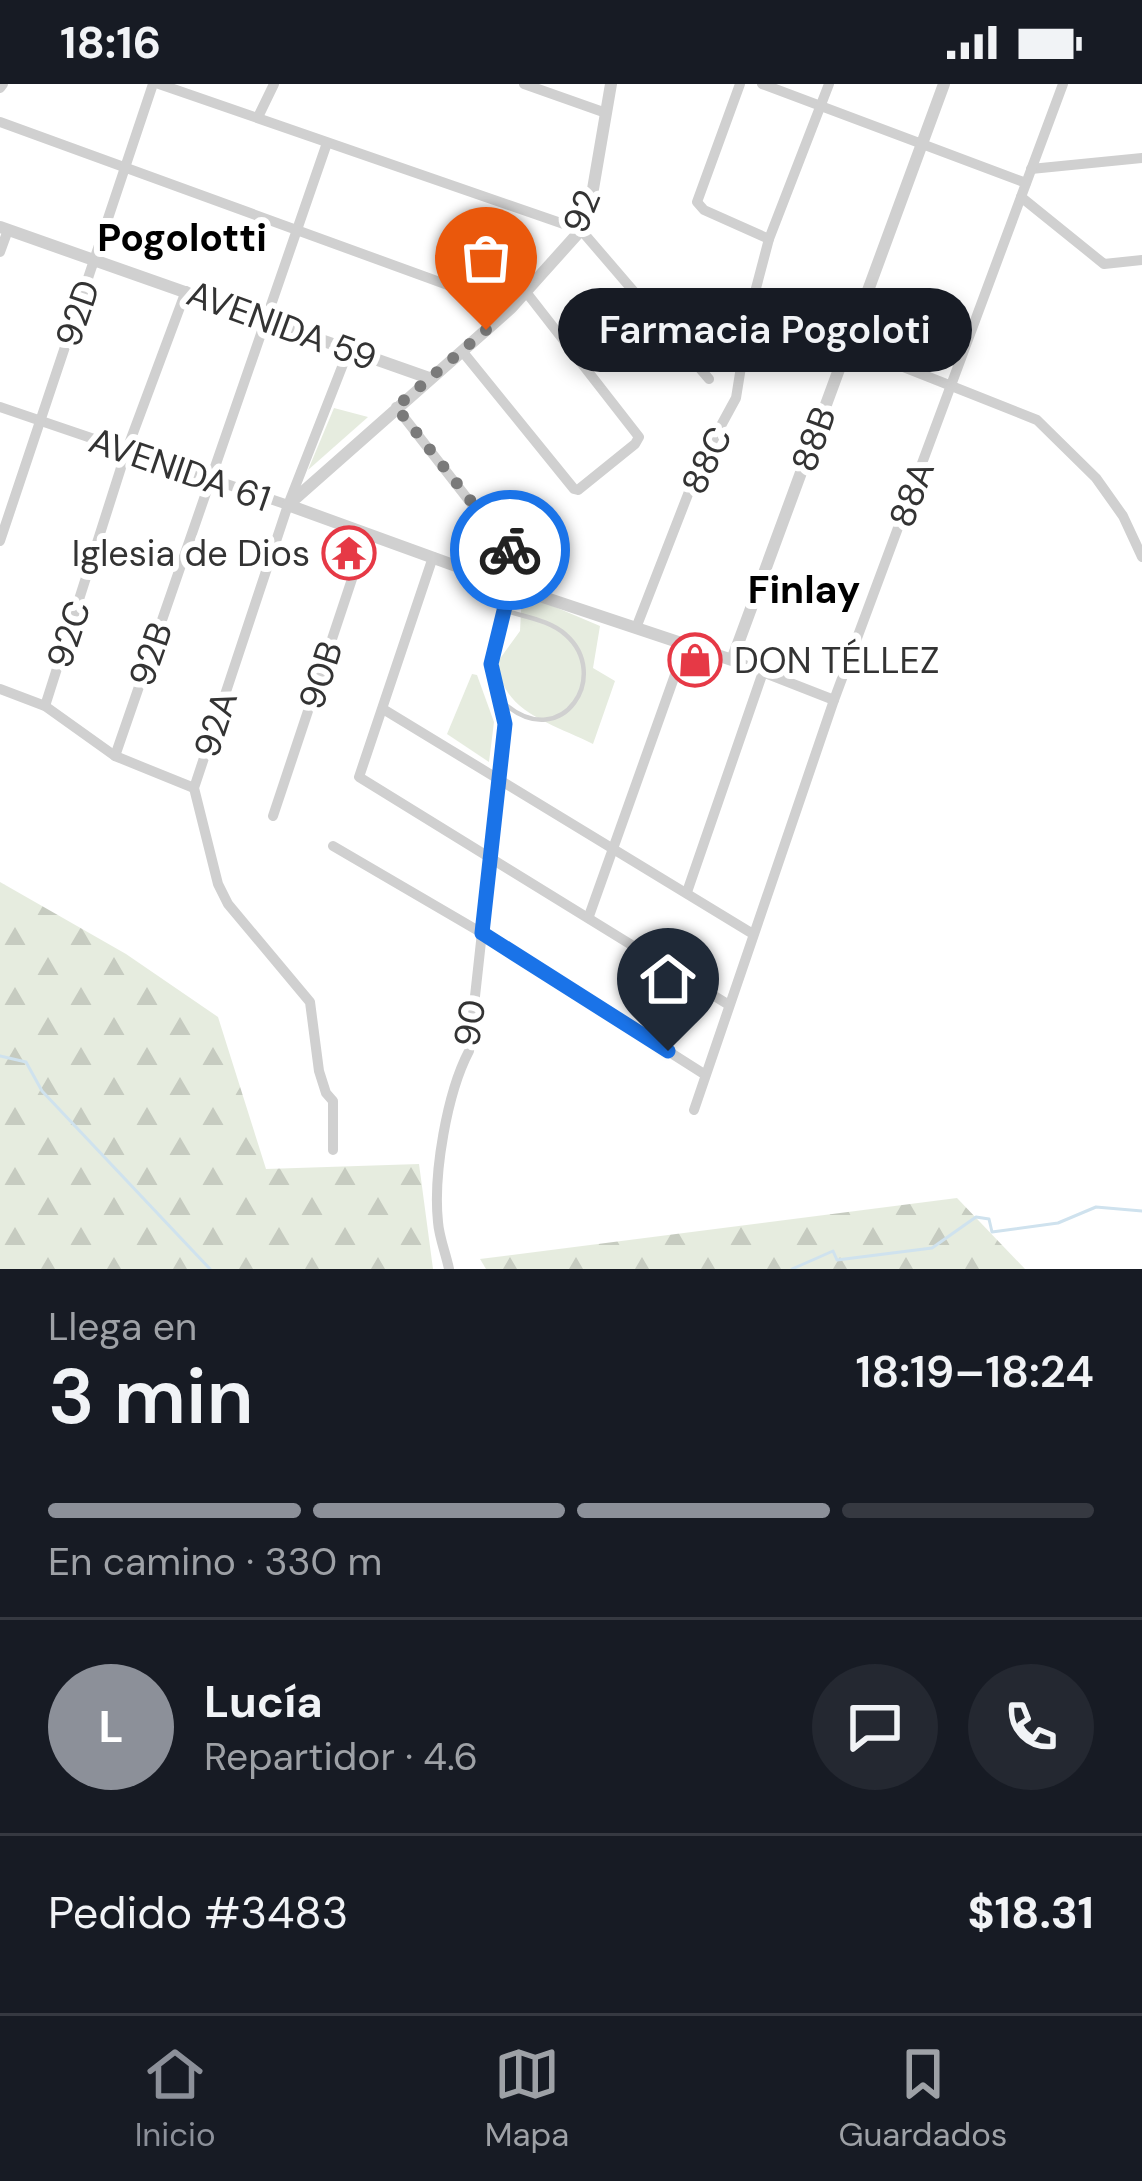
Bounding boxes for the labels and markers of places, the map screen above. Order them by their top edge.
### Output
pin [435,207,537,330]
callout: Farmacia Pogoloti [558,288,972,372]
temple icon: Iglesia de Dios [321,525,377,581]
place label: Iglesia de Dios [72,530,310,577]
shop icon: DON TÉLLEZ [667,632,723,688]
place label: DON TÉLLEZ [734,637,939,684]
pin [617,928,719,1051]

